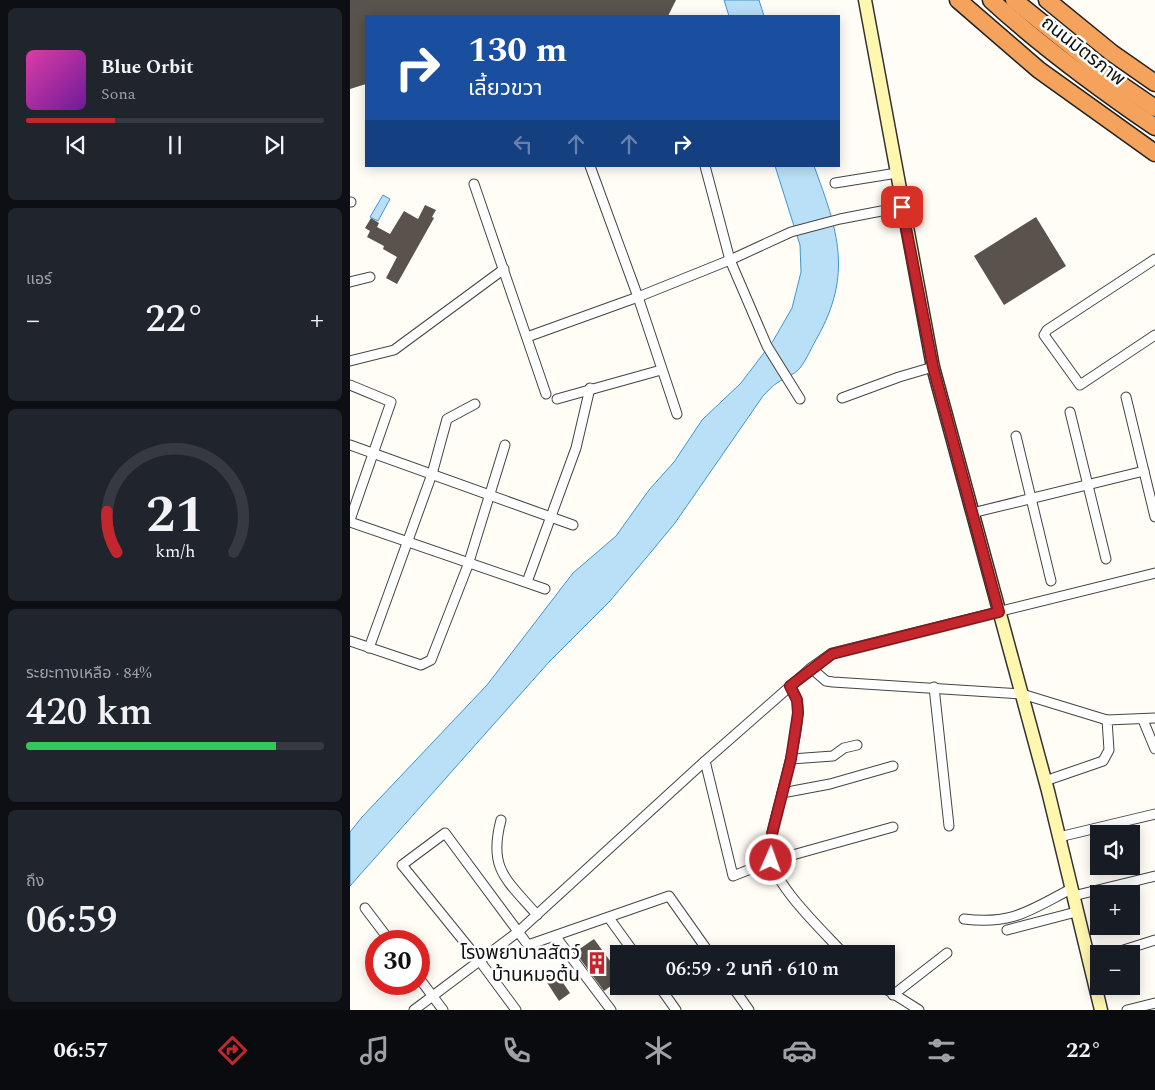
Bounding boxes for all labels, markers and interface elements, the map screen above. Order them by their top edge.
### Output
street label: ถนนมิตรภาพ [1035,9,1131,93]
text: 130 m [468,24,567,77]
icon: right [385,35,450,100]
text: Blue Orbit [101,53,194,82]
text: เลี้ยวขวา [468,72,543,105]
text: Sona [101,82,136,106]
icon: left [509,130,537,158]
icon: ahead [562,130,590,158]
icon: ahead [615,130,643,158]
icon: right [668,130,696,158]
icon: previous [62,131,90,159]
icon: pause [161,131,189,159]
icon: next [260,131,288,159]
pin [881,186,923,228]
icon: arrive [888,193,916,221]
text: แอร์ [26,267,52,291]
text: 22° [145,291,205,349]
text: − [26,299,40,342]
text: + [310,299,324,342]
text: 21 [146,476,204,555]
text: km/h [155,538,195,565]
text: ระยะทางเหลือ · 84% [26,661,151,685]
text: 420 km [26,684,152,742]
map controls [1090,825,1140,995]
button: sound [1090,825,1140,875]
position arrow [744,833,796,885]
text: ถึง [26,869,44,893]
button: + [1090,885,1140,935]
text: 06:59 [26,892,117,950]
speed limit sign: 30 [365,930,430,995]
place label: โรงพยาบาลสัตว์ บ้านหมอต้น [460,939,580,990]
button: − [1090,945,1140,995]
building icon: โรงพยาบาลสัตว์ บ้านหมอต้น [584,950,610,976]
text: 06:59 · 2 นาที · 610 m [666,955,839,984]
icon: directions [215,1033,250,1068]
icon: music [357,1033,392,1068]
icon: phone [499,1033,534,1068]
icon: climate [641,1033,676,1068]
icon: car [782,1033,817,1068]
icon: filters [924,1033,959,1068]
text: 06:57 [53,1034,109,1067]
text: 22° [1066,1034,1102,1067]

